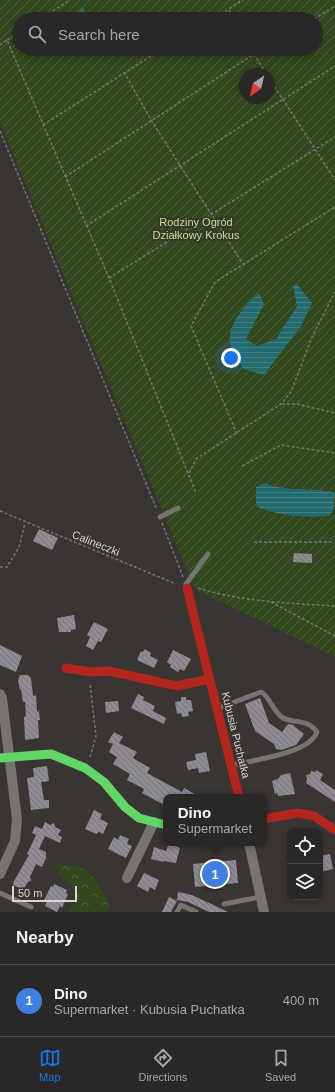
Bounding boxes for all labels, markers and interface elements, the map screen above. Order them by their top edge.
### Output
search box [12,12,323,56]
icon: search [26,23,48,45]
text: Search here [58,26,140,43]
north arrow [239,68,275,104]
park label: Rodziny Ogród Działkowy Krokus [153,216,240,241]
your location [221,348,241,368]
street label: Calineczki [71,528,121,558]
street label: Kubusia Puchatka [219,691,253,780]
popup [163,794,267,846]
text: Dino [178,804,211,821]
text: Supermarket [178,821,252,836]
map controls [287,828,323,900]
button: locate [287,828,323,864]
pin: 1 [202,859,228,889]
button: layers [287,864,323,900]
scale bar [12,884,77,903]
text: 50 m [18,887,42,899]
text: Nearby [16,928,74,947]
text: Dino [54,985,87,1002]
text: 1 [25,993,33,1008]
text: 400 m [283,993,319,1008]
text: Supermarket · Kubusia Puchatka [54,1002,245,1017]
tab: Map [39,1047,61,1083]
tab: Directions [138,1047,187,1083]
tab: Saved [265,1047,296,1083]

